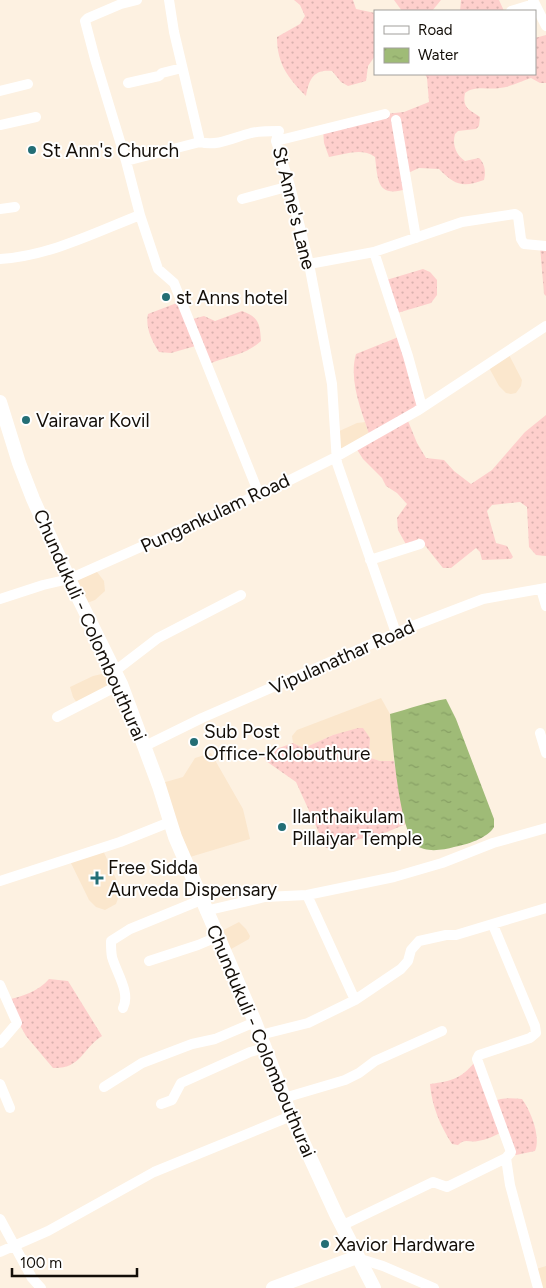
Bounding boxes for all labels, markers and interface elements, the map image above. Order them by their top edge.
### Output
legend [374,10,536,75]
text: Road [418,21,453,39]
text: Water [418,46,458,64]
place label: St Ann's Church [42,139,179,162]
marker: St Ann's Church [26,144,38,156]
street label: St Anne's Lane [268,144,320,272]
place label: st Anns hotel [176,286,288,309]
marker: st Anns hotel [160,291,172,303]
place label: Vairavar Kovil [36,409,150,432]
marker: Vairavar Kovil [20,414,32,426]
street label: Pungankulam Road [137,468,293,558]
street label: Chundukuli - Colombouthurai [29,506,151,744]
street label: Vipulanathar Road [266,615,418,699]
place label: Sub Post Office-Kolobuthure [204,720,370,765]
marker: Sub Post Office-Kolobuthure [188,736,200,748]
place label: Ilanthaikulam Pillaiyar Temple [292,805,422,850]
marker: Ilanthaikulam Pillaiyar Temple [276,821,288,833]
place label: Free Sidda Aurveda Dispensary [108,856,277,901]
marker: Free Sidda Aurveda Dispensary [90,871,104,885]
street label: Chundukuli - Colombouthurai [201,921,321,1161]
place label: Xavior Hardware [335,1233,475,1256]
marker: Xavior Hardware [319,1238,331,1250]
scale bar [12,1246,138,1278]
text: 100 m [20,1254,62,1272]

